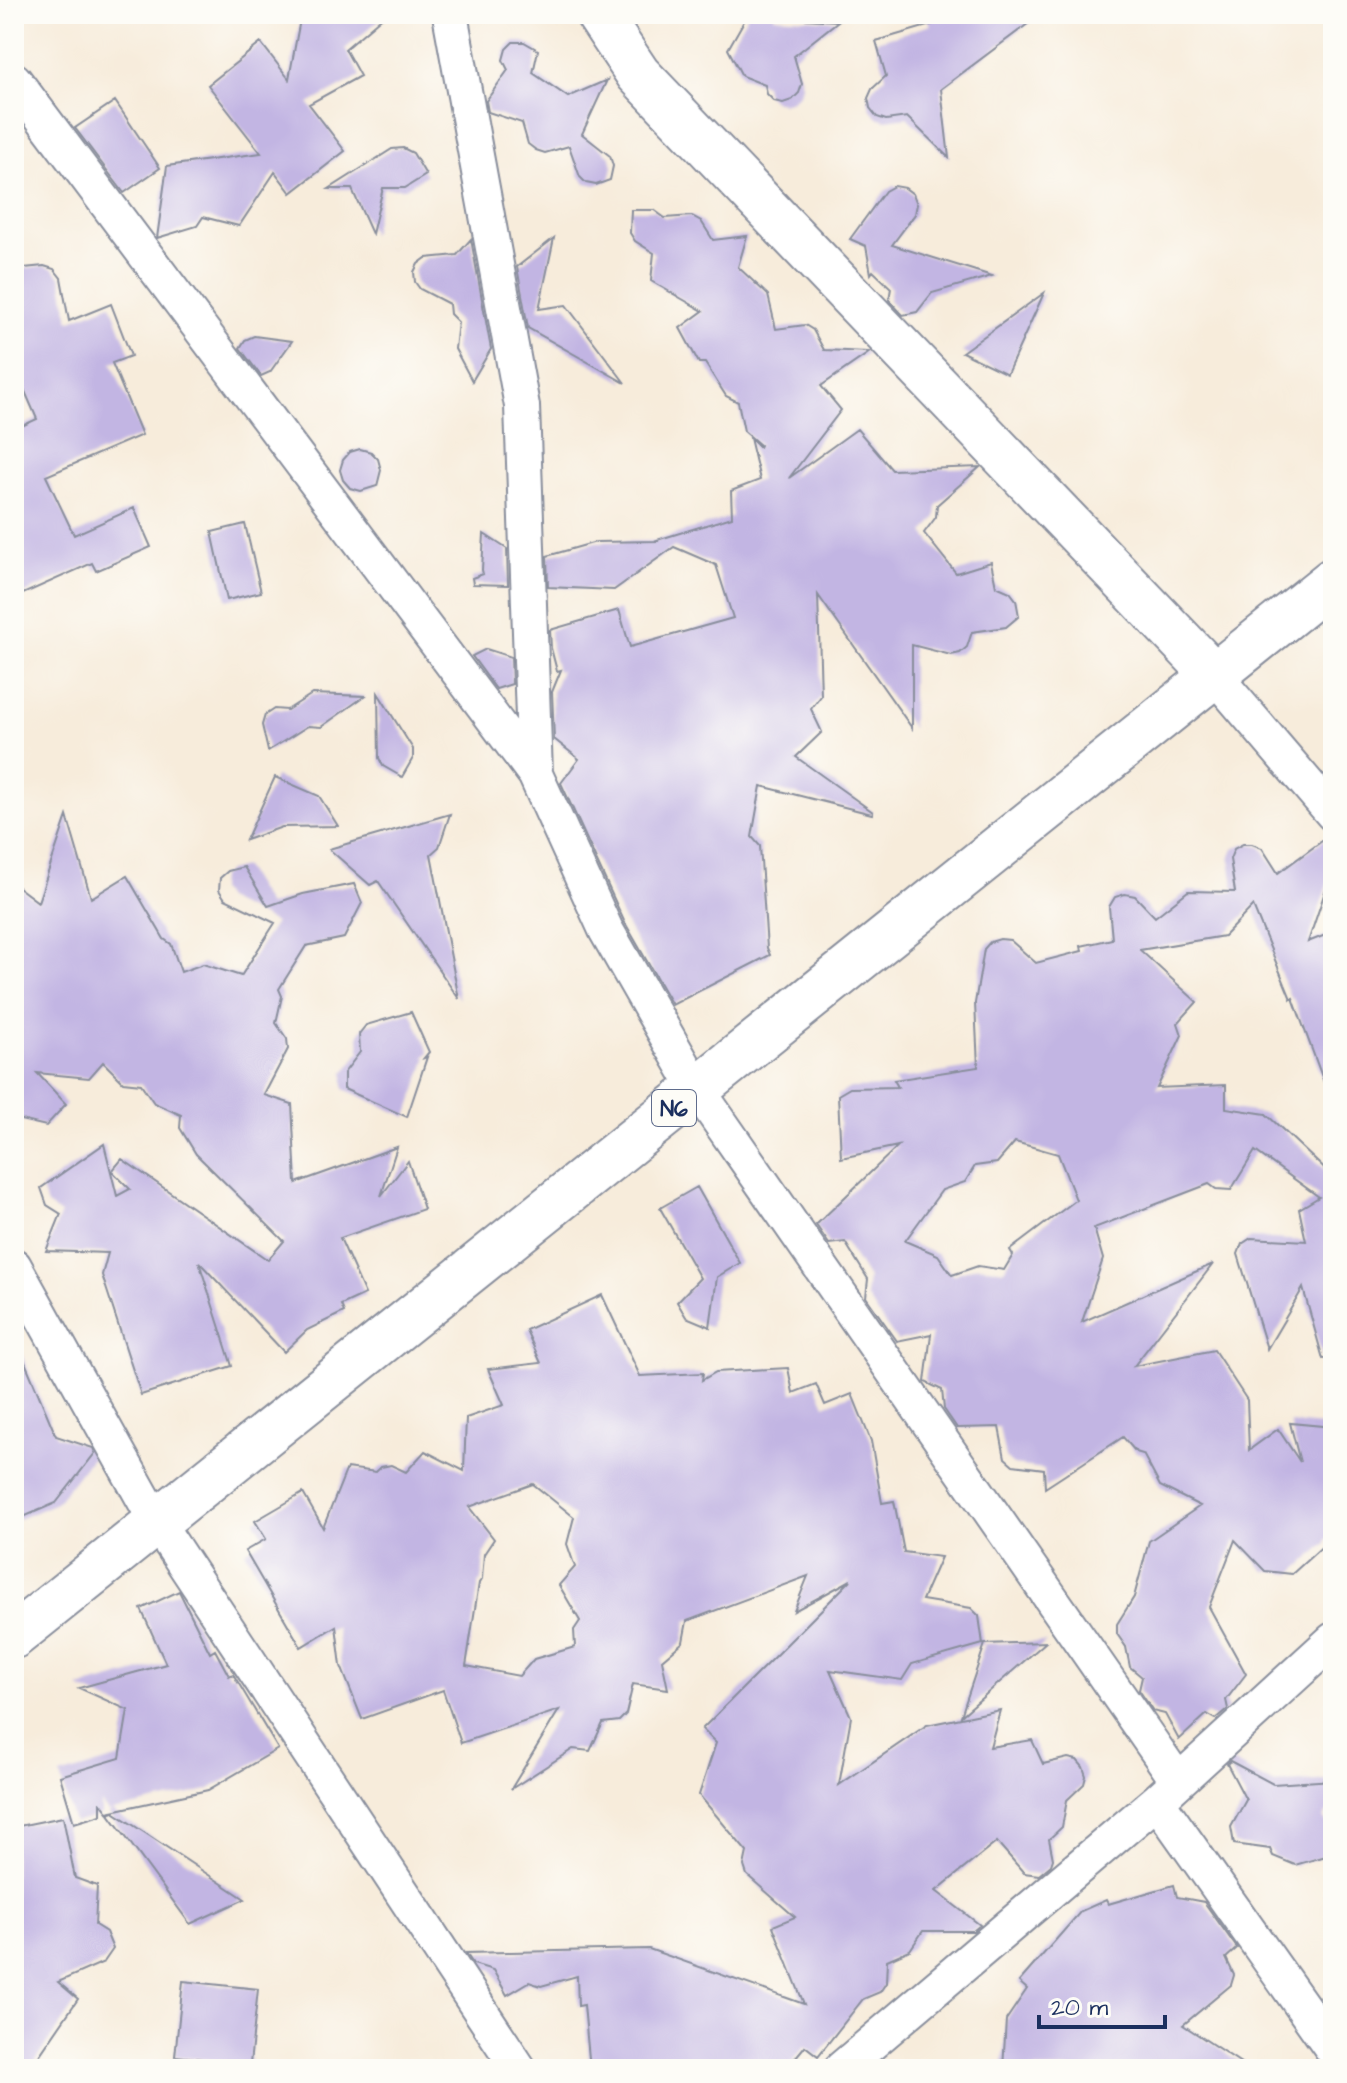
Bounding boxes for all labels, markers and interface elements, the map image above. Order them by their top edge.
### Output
road number: N6 [652,1090,696,1126]
scale bar [1039,1979,1165,2029]
text: 20 m [1051,1991,1108,2025]

